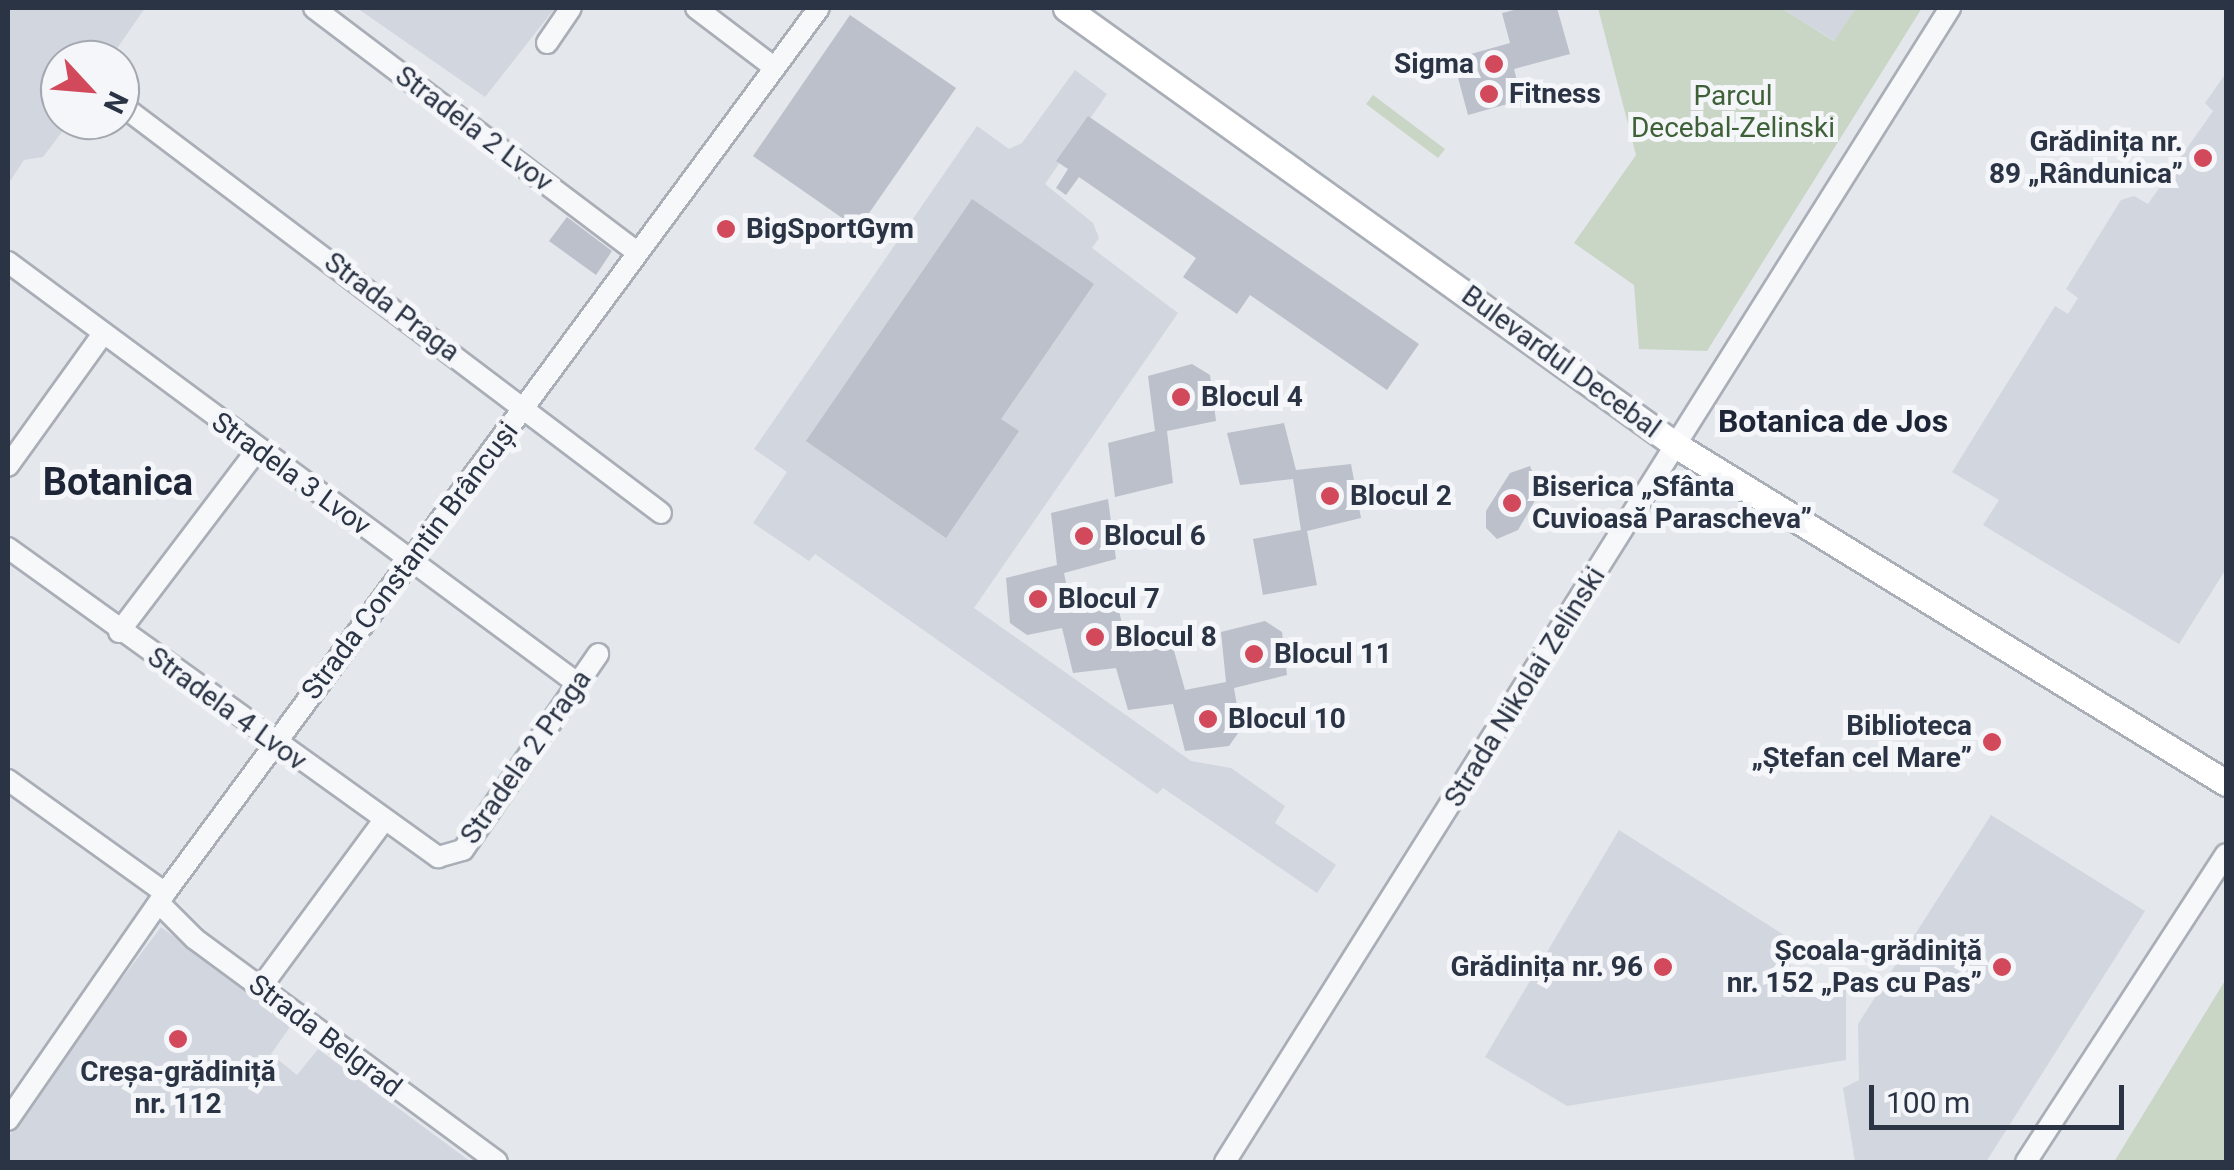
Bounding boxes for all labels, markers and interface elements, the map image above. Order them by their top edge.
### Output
north arrow [40,40,140,140]
place label: Sigma [1394,47,1474,81]
marker: Sigma [1483,53,1505,75]
street label: Stradela 2 Lvov [389,59,559,199]
place label: Fitness [1509,77,1601,111]
park label: Parcul Decebal-Zelinski [1631,79,1835,145]
marker: Fitness [1478,83,1500,105]
text: N [96,86,135,119]
place label: Grădinița nr. 89 „Rândunica” [1989,125,2183,191]
marker: Grădinița nr. 89 „Rândunica” [2192,147,2214,169]
place label: BigSportGym [746,212,914,246]
marker: BigSportGym [715,218,737,240]
street label: Strada Praga [318,245,466,369]
street label: Bulevardul Decebal [1455,279,1667,445]
place label: Blocul 4 [1201,380,1303,414]
marker: Blocul 4 [1170,386,1192,408]
district label: Botanica de Jos [1718,402,1948,440]
street label: Stradela 3 Lvov [205,405,377,543]
street label: Strada Constantin Brâncuși [295,416,525,706]
district label: Botanica [43,460,193,506]
place label: Biserica „Sfânta Cuvioasă Parascheva” [1532,470,1812,536]
place label: Blocul 2 [1350,479,1452,513]
marker: Blocul 2 [1319,485,1341,507]
marker: Biserica „Sfânta Cuvioasă Parascheva” [1501,492,1523,514]
place label: Blocul 6 [1104,519,1206,553]
marker: Blocul 6 [1073,525,1095,547]
street label: Strada Nikolai Zelinski [1437,561,1613,813]
place label: Blocul 7 [1058,582,1160,616]
marker: Blocul 7 [1027,588,1049,610]
place label: Blocul 8 [1115,620,1217,654]
marker: Blocul 8 [1084,626,1106,648]
place label: Blocul 11 [1274,637,1392,671]
street label: Stradela 4 Lvov [141,640,313,778]
marker: Blocul 11 [1243,643,1265,665]
street label: Stradela 2 Praga [453,663,599,851]
place label: Blocul 10 [1228,702,1346,736]
marker: Blocul 10 [1197,708,1219,730]
place label: Biblioteca „Ștefan cel Mare” [1751,709,1972,775]
marker: Biblioteca „Ștefan cel Mare” [1981,731,2003,753]
place label: Școala-grădiniță nr. 152 „Pas cu Pas” [1727,934,1982,1000]
place label: Grădinița nr. 96 [1450,950,1643,984]
marker: Grădinița nr. 96 [1652,956,1674,978]
marker: Școala-grădiniță nr. 152 „Pas cu Pas” [1991,956,2013,978]
street label: Strada Belgrad [242,968,408,1104]
marker: Creșa-grădiniță nr. 112 [167,1028,189,1050]
place label: Creșa-grădiniță nr. 112 [80,1055,276,1121]
scale bar [1874,1065,2129,1127]
text: 100 m [1886,1085,1970,1120]

